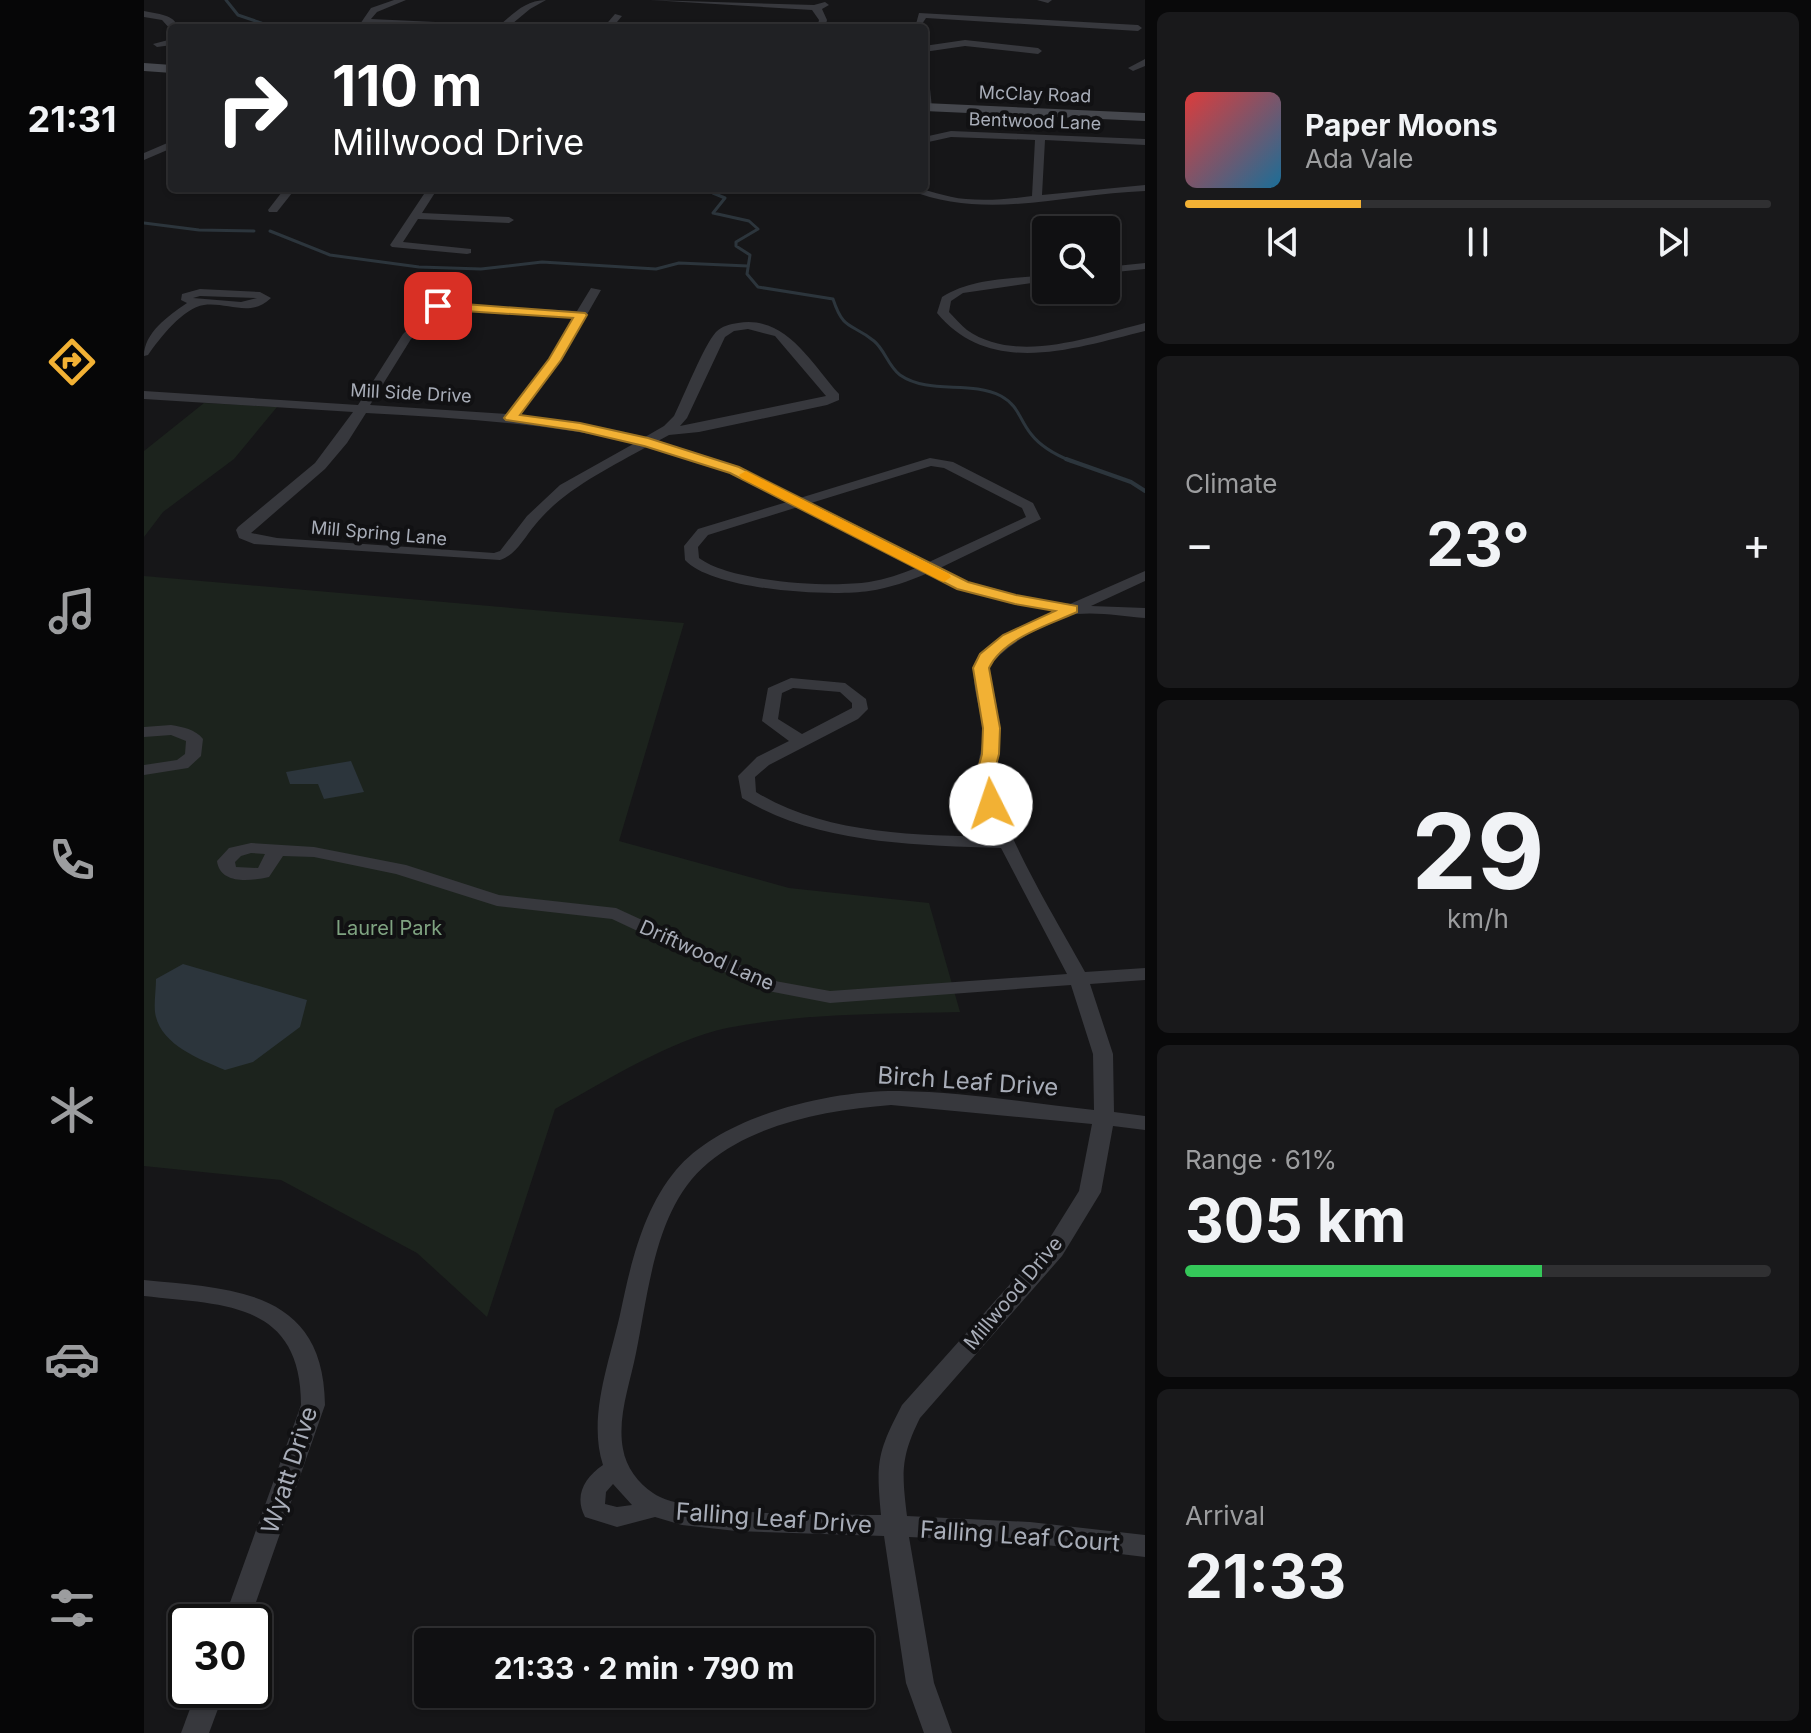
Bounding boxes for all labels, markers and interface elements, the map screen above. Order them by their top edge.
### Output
text: 110 m [332,52,482,120]
icon: right [200,56,304,160]
street label: McClay Road [978,82,1092,106]
text: 21:31 [28,97,116,141]
text: Paper Moons [1305,107,1498,143]
street label: Bentwood Lane [968,108,1102,134]
text: Millwood Drive [332,120,584,164]
text: Ada Vale [1305,143,1413,174]
map controls [1032,216,1120,304]
button: search [1032,216,1120,304]
icon: previous [1261,220,1305,264]
icon: pause [1456,220,1500,264]
icon: next [1651,220,1695,264]
pin [404,272,472,340]
icon: arrive [416,284,460,328]
icon: directions [44,334,100,390]
street label: Mill Side Drive [350,379,472,407]
text: Climate [1185,468,1277,499]
text: 23° [1426,508,1530,580]
street label: Mill Spring Lane [310,517,448,549]
text: − [1185,517,1214,571]
text: + [1742,517,1771,571]
icon: music [44,583,100,639]
position arrow [949,762,1033,846]
text: 29 [1411,788,1545,914]
icon: phone [44,832,100,888]
text: km/h [1447,903,1509,934]
street label: Driftwood Lane [636,915,778,995]
park label: Laurel Park [336,916,442,940]
street label: Birch Leaf Drive [877,1060,1059,1102]
icon: climate [44,1082,100,1138]
text: Range · 61% [1185,1144,1337,1175]
text: 305 km [1185,1184,1406,1256]
street label: Millwood Drive [959,1232,1067,1354]
icon: car [44,1331,100,1387]
street label: Wyatt Drive [255,1403,323,1537]
street label: Falling Leaf Drive [675,1497,873,1539]
text: Arrival [1185,1500,1265,1531]
street label: Falling Leaf Court [919,1515,1121,1557]
text: 21:33 [1185,1540,1346,1612]
icon: filters [44,1580,100,1636]
speed limit sign: 30 [168,1604,272,1708]
text: 21:33 · 2 min · 790 m [494,1650,794,1686]

